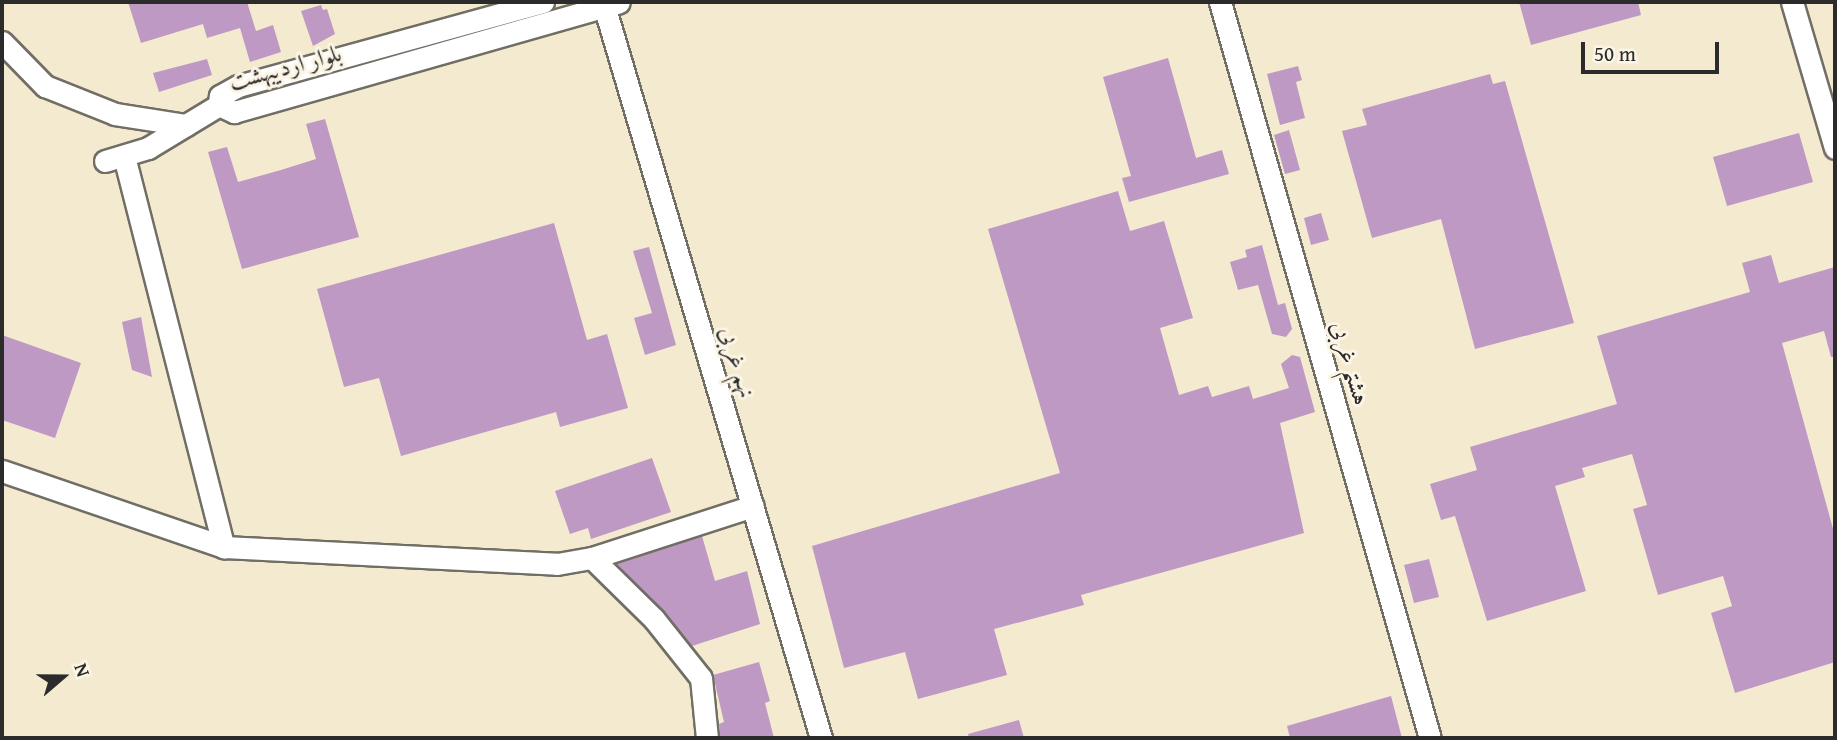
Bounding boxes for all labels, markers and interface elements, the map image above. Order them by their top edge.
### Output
scale bar [1585,28,1723,72]
street label: بلوار اردیبهشت [226,38,344,96]
text: 50 m [1594,38,1636,69]
street label: هشتم غربی [1325,318,1377,408]
street label: نهم غربی [714,323,762,401]
north arrow [28,642,98,712]
text: N [67,659,98,681]

